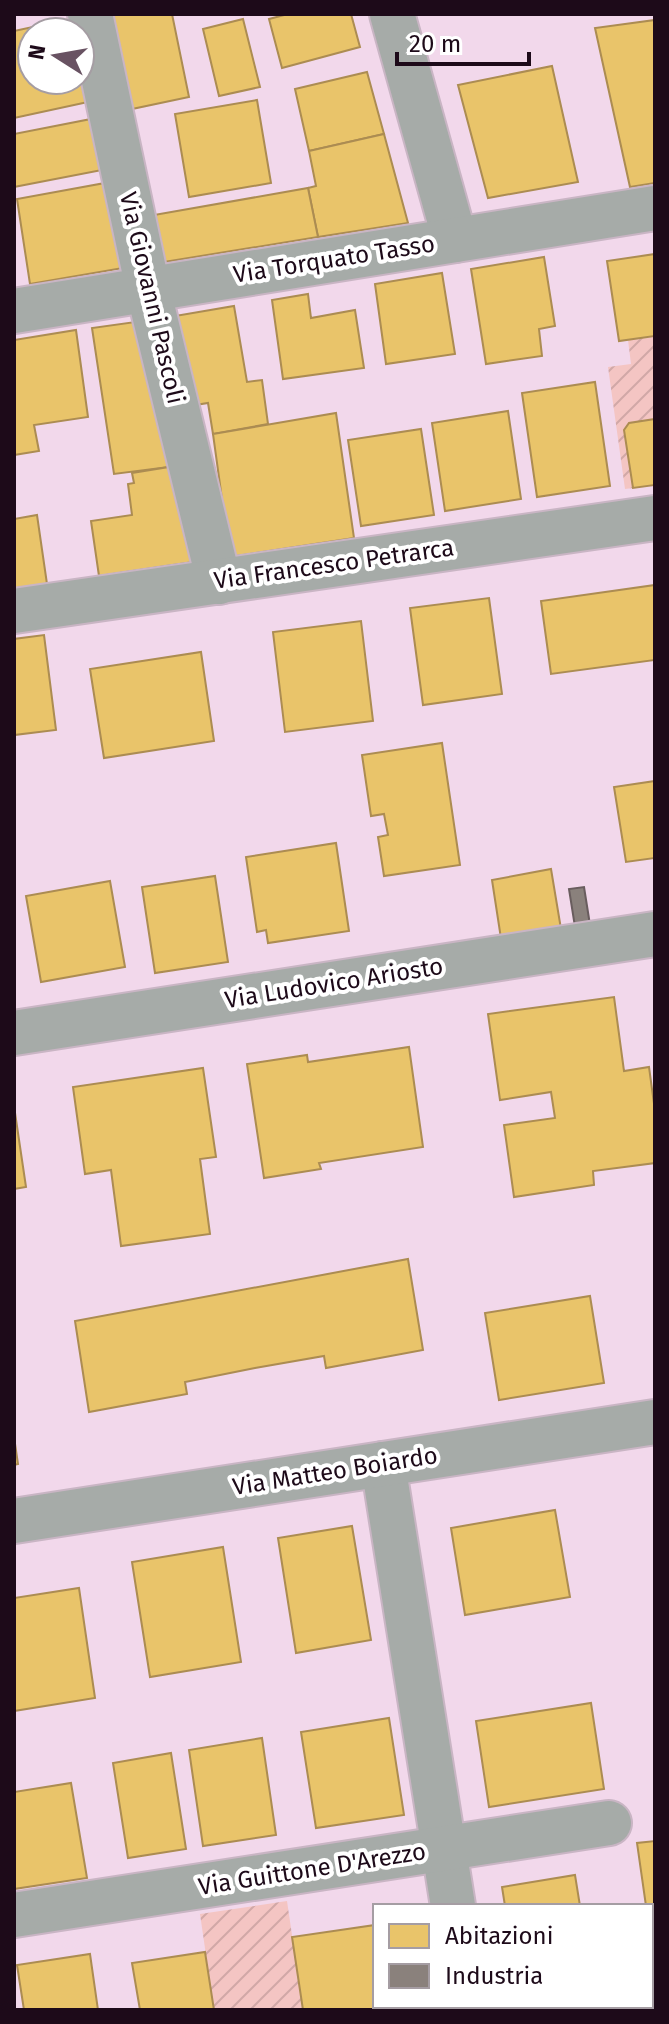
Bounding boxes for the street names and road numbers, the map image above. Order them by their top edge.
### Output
street label: Via Giovanni Pascoli [114,189,190,407]
street label: Via Torquato Tasso [231,229,437,289]
street label: Via Francesco Petrarca [212,533,456,595]
street label: Via Ludovico Ariosto [223,952,445,1014]
street label: Via Matteo Boiardo [231,1441,439,1501]
street label: Via Guittone D'Arezzo [196,1837,428,1901]

